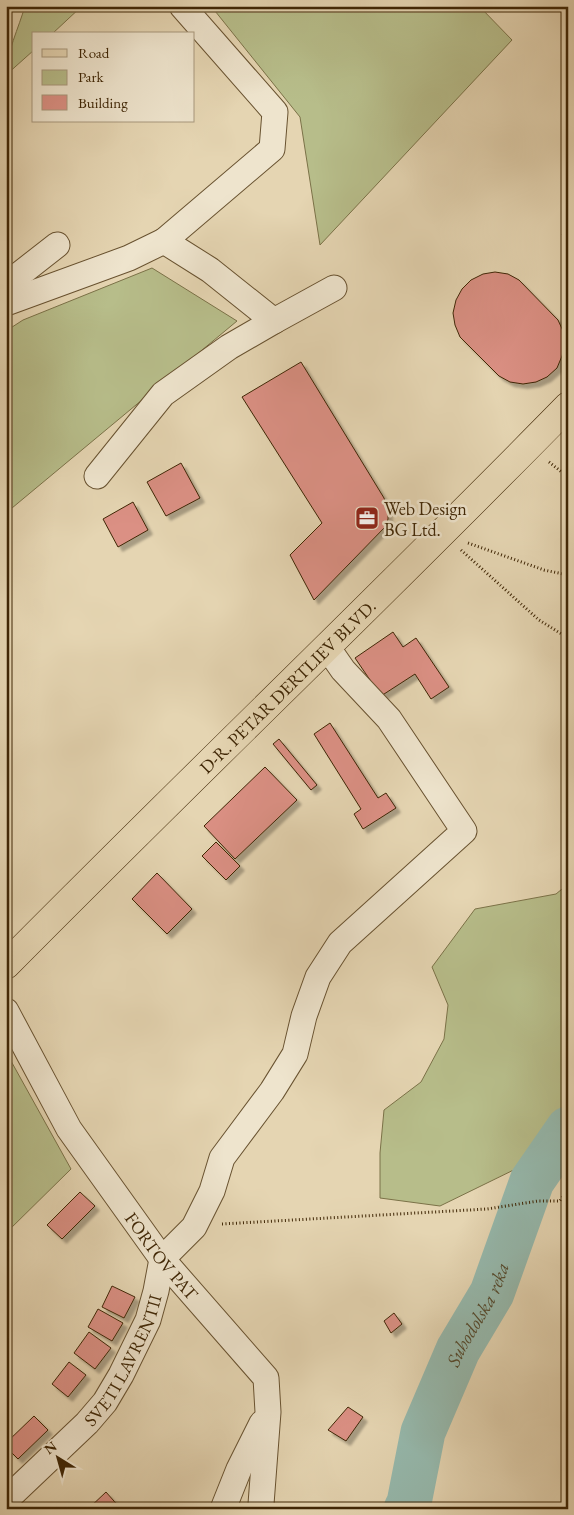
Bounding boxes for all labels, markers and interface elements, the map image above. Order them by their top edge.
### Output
legend [32,32,195,122]
text: Road [78,43,110,62]
text: Park [78,67,105,86]
text: Building [78,93,128,112]
place label: Web Design BG Ltd. [384,497,467,541]
office icon: Web Design BG Ltd. [354,505,380,531]
street label: D-R. PETAR DERTLIEV BLVD. [194,594,380,778]
street label: FORTOV PAT [120,1207,204,1305]
water label: Suhodolska reka [440,1259,514,1371]
street label: SVETI LAVRENTII [78,1292,166,1431]
north arrow [32,1432,82,1482]
text: N [40,1437,61,1458]

